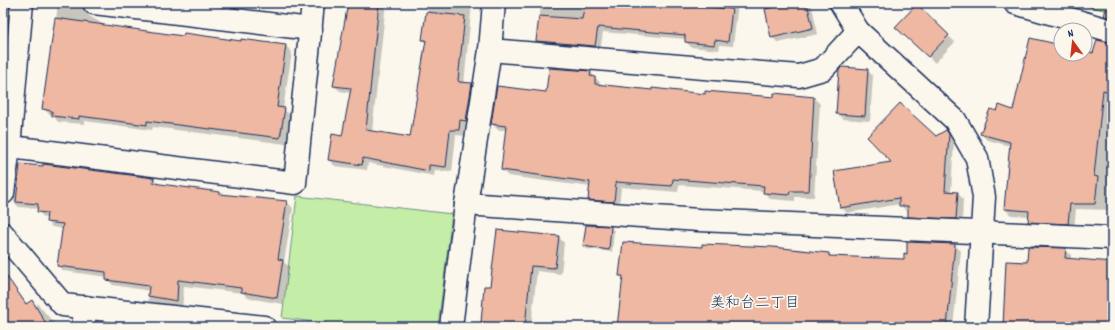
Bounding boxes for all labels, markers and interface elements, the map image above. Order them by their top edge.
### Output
north arrow [1053,22,1093,62]
text: N [1066,26,1076,43]
district label: 美和台二丁目 [710,293,800,315]

